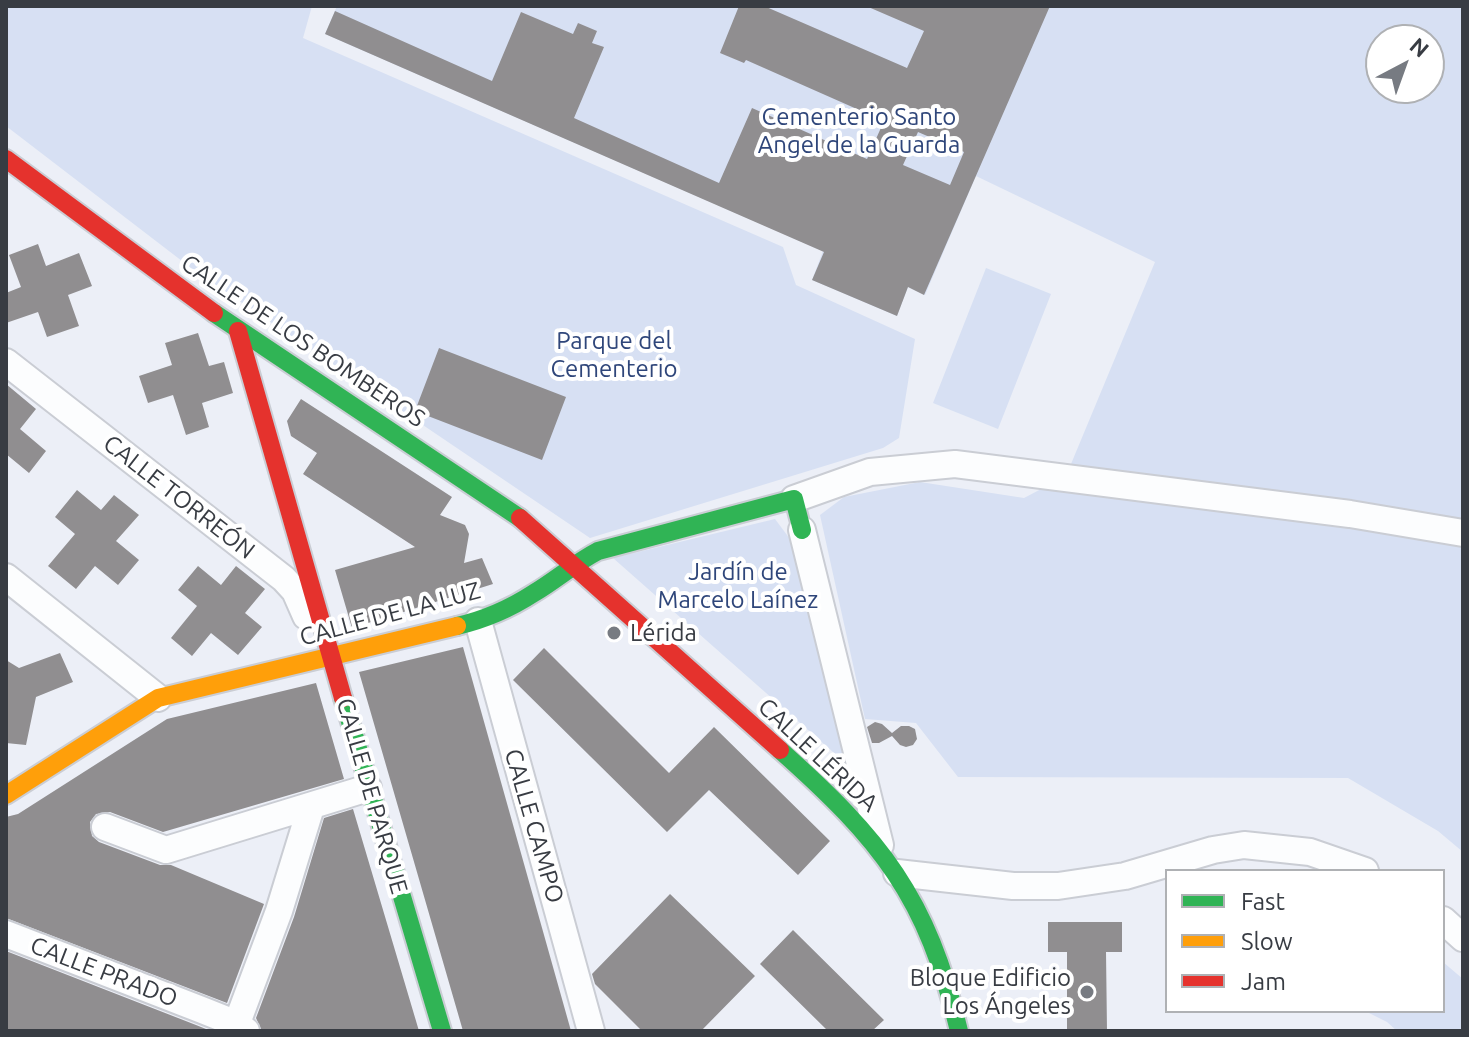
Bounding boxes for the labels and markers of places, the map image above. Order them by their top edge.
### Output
place label: Lérida [630,619,697,647]
marker: Lérida [605,624,623,642]
place label: Bloque Edificio Los Ángeles [910,964,1071,1020]
marker: Bloque Edificio Los Ángeles [1078,983,1096,1001]

